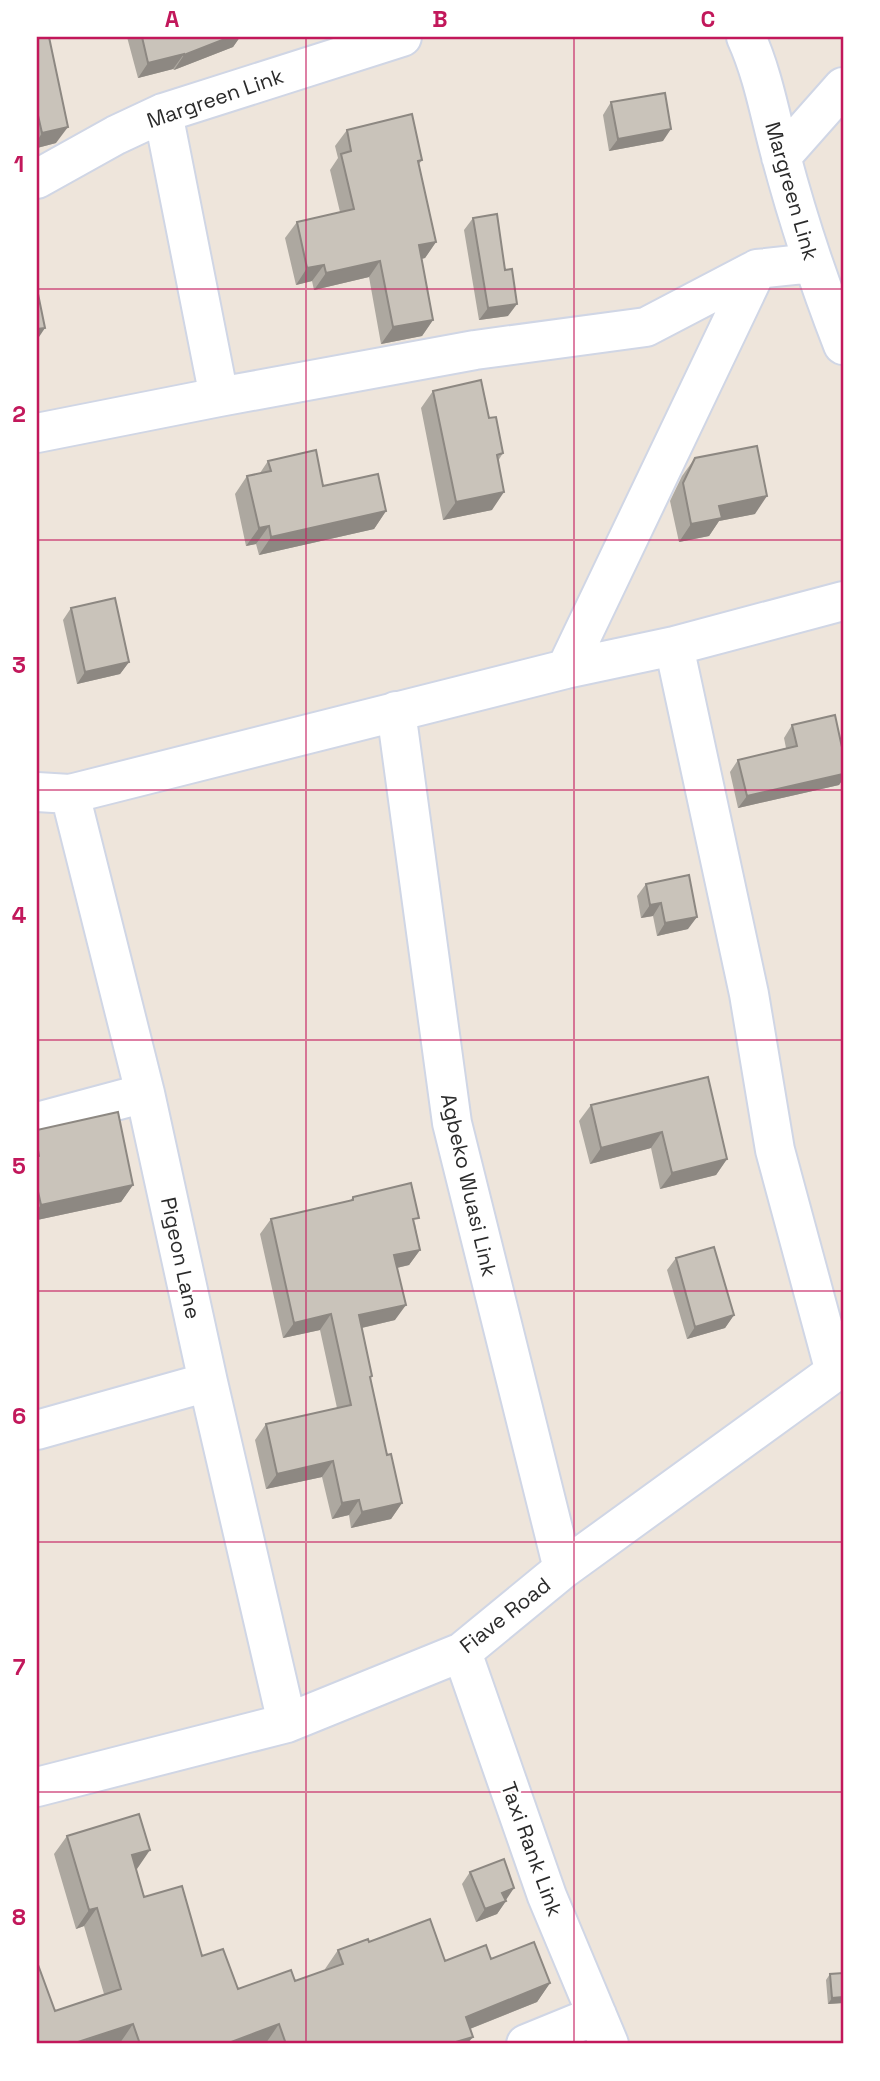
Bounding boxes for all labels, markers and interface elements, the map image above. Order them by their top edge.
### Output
text: A [165,4,180,34]
text: B [432,4,448,34]
text: C [701,4,715,34]
street label: Margreen Link [143,62,287,134]
street label: Margreen Link [759,119,825,263]
text: 1 [14,149,24,179]
text: 2 [12,399,26,429]
text: 3 [12,650,26,680]
text: 4 [12,900,27,930]
street label: Agbeko Wuasi Link [435,1091,503,1279]
text: 5 [12,1151,26,1181]
street label: Pigeon Lane [155,1195,207,1321]
text: 6 [12,1401,26,1431]
street label: Fiave Road [454,1571,556,1659]
text: 7 [13,1652,26,1682]
street label: Taxi Rank Link [495,1778,569,1920]
text: 8 [12,1902,26,1932]

